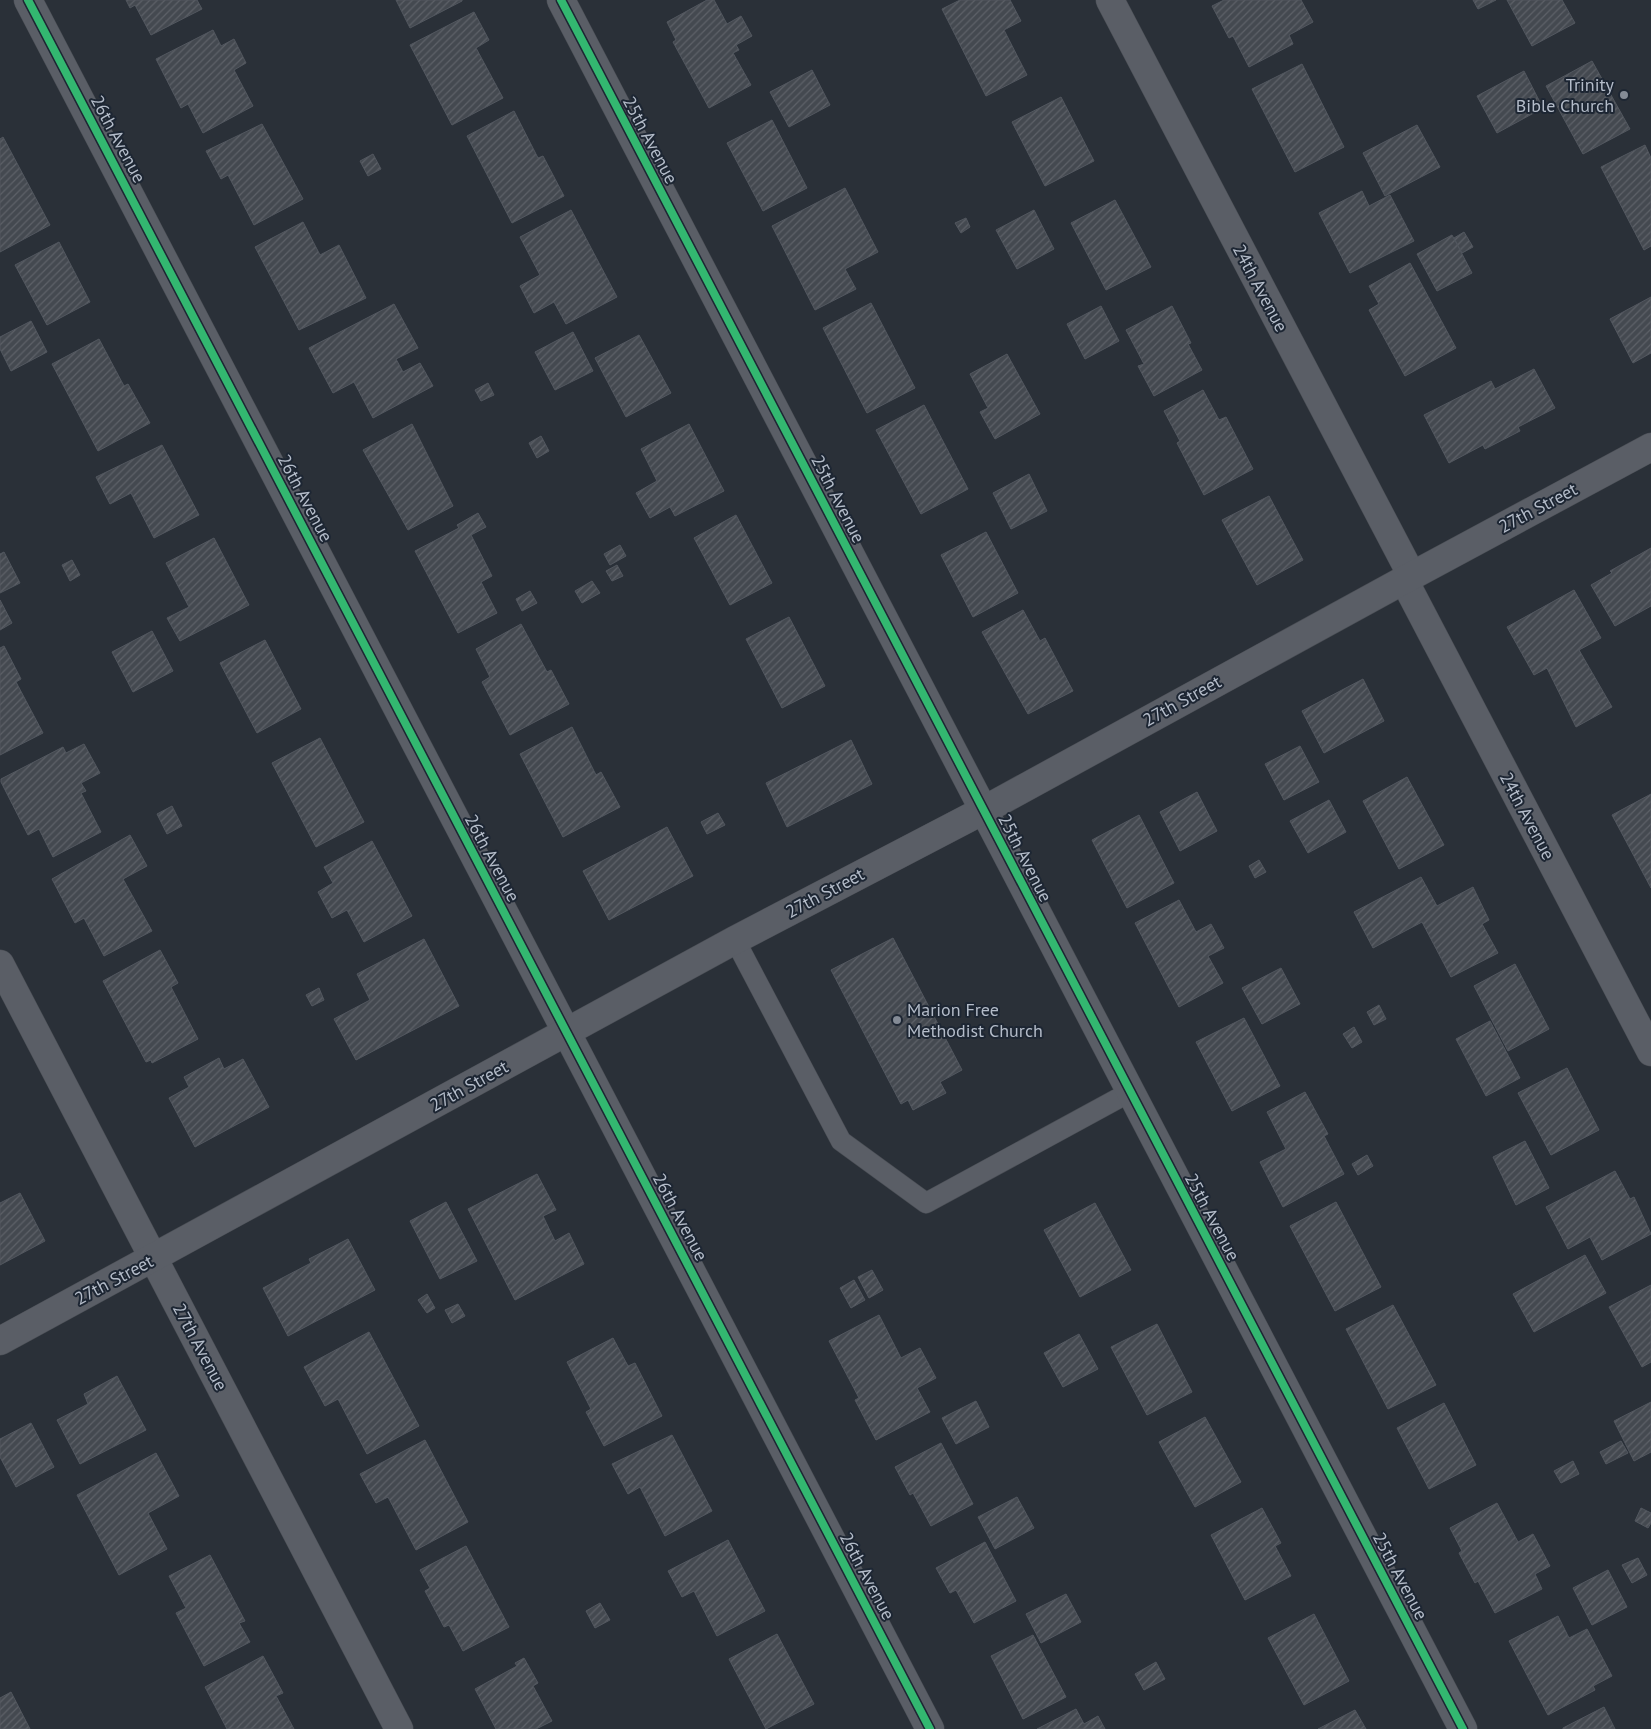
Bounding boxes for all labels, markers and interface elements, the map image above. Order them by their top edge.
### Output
place label: Trinity Bible Church [1516,73,1615,117]
marker: Trinity Bible Church [1618,89,1630,101]
street label: 26th Avenue [86,91,151,187]
street label: 25th Avenue [618,92,683,188]
street label: 24th Avenue [1228,240,1293,336]
street label: 26th Avenue [273,450,338,546]
street label: 25th Avenue [806,451,870,547]
street label: 27th Street [1494,477,1581,538]
street label: 27th Street [1139,670,1225,731]
street label: 24th Avenue [1495,768,1560,864]
street label: 26th Avenue [460,810,525,906]
street label: 25th Avenue [993,810,1057,906]
street label: 27th Street [781,862,868,923]
place label: Marion Free Methodist Church [907,998,1043,1042]
marker: Marion Free Methodist Church [891,1014,903,1026]
street label: 27th Street [426,1055,512,1116]
street label: 26th Avenue [648,1169,713,1265]
street label: 25th Avenue [1180,1169,1245,1265]
street label: 27th Street [70,1249,157,1310]
street label: 27th Avenue [168,1299,233,1394]
street label: 26th Avenue [835,1528,900,1624]
street label: 25th Avenue [1368,1528,1433,1624]

